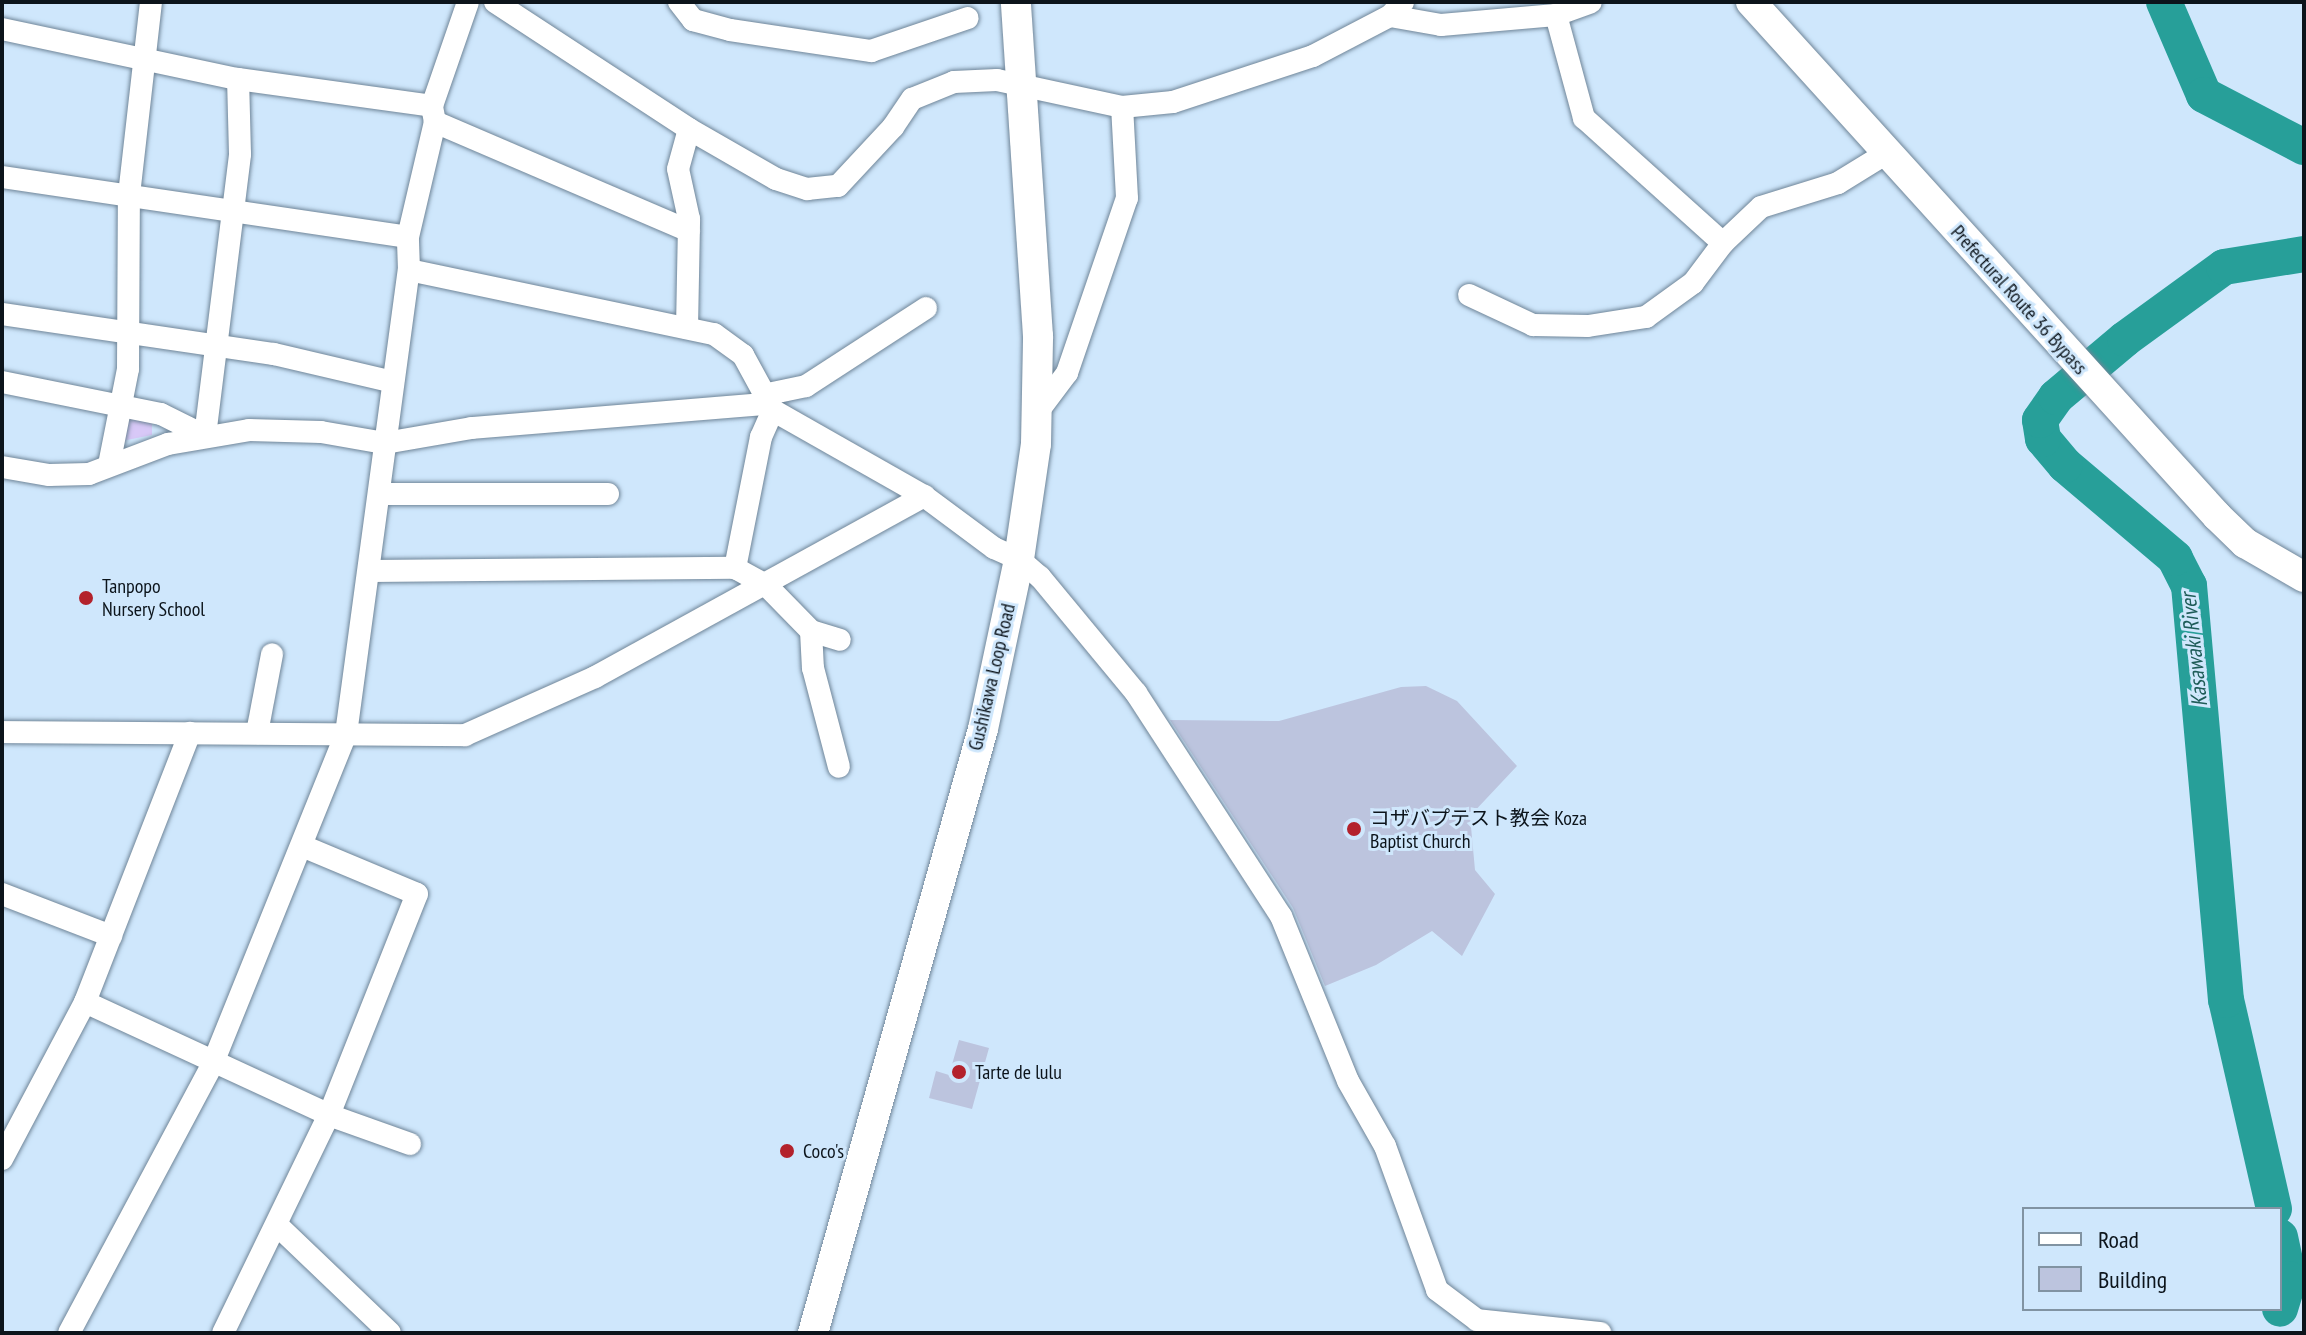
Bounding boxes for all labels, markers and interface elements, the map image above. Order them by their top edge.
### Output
street label: Prefectural Route 36 Bypass [1946,220,2092,380]
place label: Tanpopo Nursery School [102,574,206,621]
marker: Tanpopo Nursery School [77,589,95,607]
water label: Kasawaki River [2175,592,2213,708]
street label: Gushikawa Loop Road [963,601,1021,753]
place label: コザバプテスト教会 Koza Baptist Church [1370,806,1587,853]
marker: コザバプテスト教会 Koza Baptist Church [1345,820,1363,838]
place label: Tarte de lulu [975,1060,1062,1084]
marker: Tarte de lulu [950,1063,968,1081]
place label: Coco's [803,1139,844,1163]
marker: Coco's [778,1142,796,1160]
legend [2022,1207,2282,1311]
text: Road [2098,1224,2139,1255]
text: Building [2098,1264,2167,1295]

